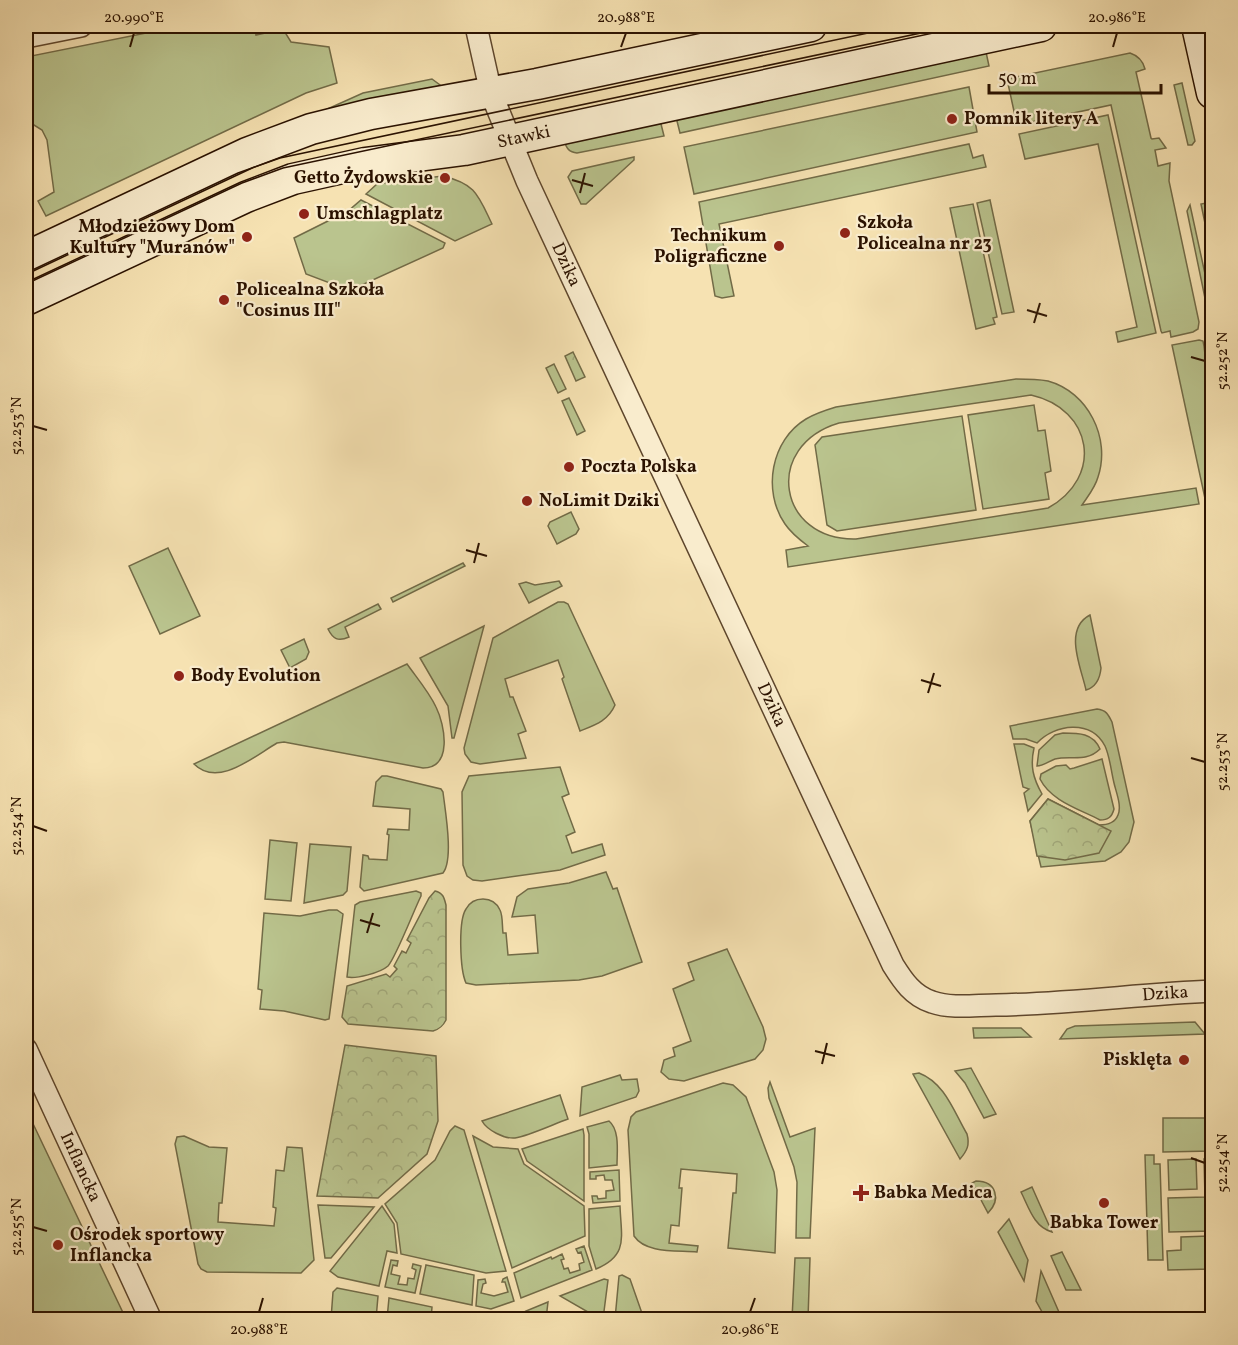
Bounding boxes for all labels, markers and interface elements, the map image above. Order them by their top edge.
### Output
text: 20.990°E [104,8,164,29]
text: 20.988°E [597,8,655,29]
text: 20.986°E [1088,8,1146,29]
scale bar [989,57,1162,95]
text: 50 m [998,67,1037,92]
place label: Pomnik litery A [964,107,1099,132]
marker: Pomnik litery A [945,112,959,126]
street label: Stawki [495,119,553,155]
place label: Getto Żydowskie [294,166,433,191]
marker: Getto Żydowskie [438,171,452,185]
place label: Umschlagplatz [316,202,443,227]
marker: Umschlagplatz [297,207,311,221]
place label: Szkoła Policealna nr 23 [857,211,992,257]
place label: Młodzieżowy Dom Kultury "Muranów" [70,215,235,261]
place label: Technikum Poligraficzne [654,224,767,270]
marker: Szkoła Policealna nr 23 [838,226,852,240]
marker: Młodzieżowy Dom Kultury "Muranów" [240,230,254,244]
street label: Dzika [545,238,587,291]
marker: Technikum Poligraficzne [772,239,786,253]
place label: Policealna Szkoła "Cosinus III" [236,278,385,324]
marker: Policealna Szkoła "Cosinus III" [217,293,231,307]
text: 52.252°N [1213,332,1234,390]
text: 52.253°N [7,397,28,455]
place label: Poczta Polska [581,455,697,480]
marker: Poczta Polska [562,460,576,474]
place label: NoLimit Dziki [539,489,660,514]
marker: NoLimit Dziki [520,494,534,508]
place label: Body Evolution [191,664,321,689]
marker: Body Evolution [172,669,186,683]
street label: Dzika [750,679,793,731]
text: 52.253°N [1213,733,1234,791]
text: 52.254°N [7,796,28,856]
street label: Dzika [1141,980,1189,1008]
place label: Pisklęta [1103,1048,1172,1073]
marker: Pisklęta [1177,1053,1191,1067]
street label: Inflancka [54,1128,107,1206]
text: 52.254°N [1213,1133,1234,1193]
place label: Babka Medica [874,1181,993,1206]
marker: Babka Medica [852,1184,870,1202]
marker: Babka Tower [1097,1196,1111,1210]
text: 52.255°N [7,1198,28,1256]
place label: Babka Tower [1050,1211,1159,1236]
place label: Ośrodek sportowy Inflancka [70,1223,224,1269]
marker: Ośrodek sportowy Inflancka [51,1238,65,1252]
text: 20.988°E [230,1320,288,1341]
text: 20.986°E [721,1320,779,1341]

